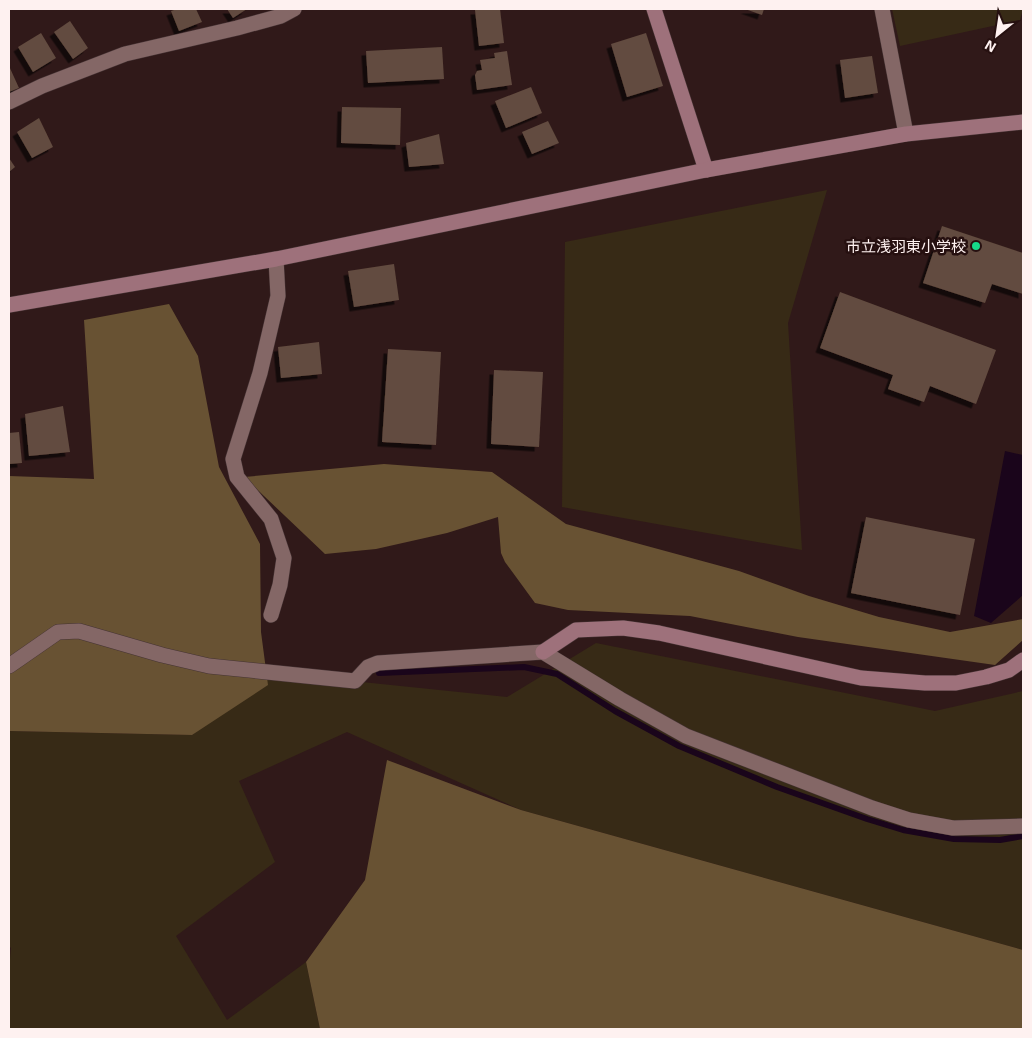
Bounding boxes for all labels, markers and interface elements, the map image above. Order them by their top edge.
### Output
north arrow [972,10,1022,60]
text: N [982,37,999,57]
place label: 市立浅羽東小学校 [846,237,966,255]
marker: 市立浅羽東小学校 [970,240,982,252]

